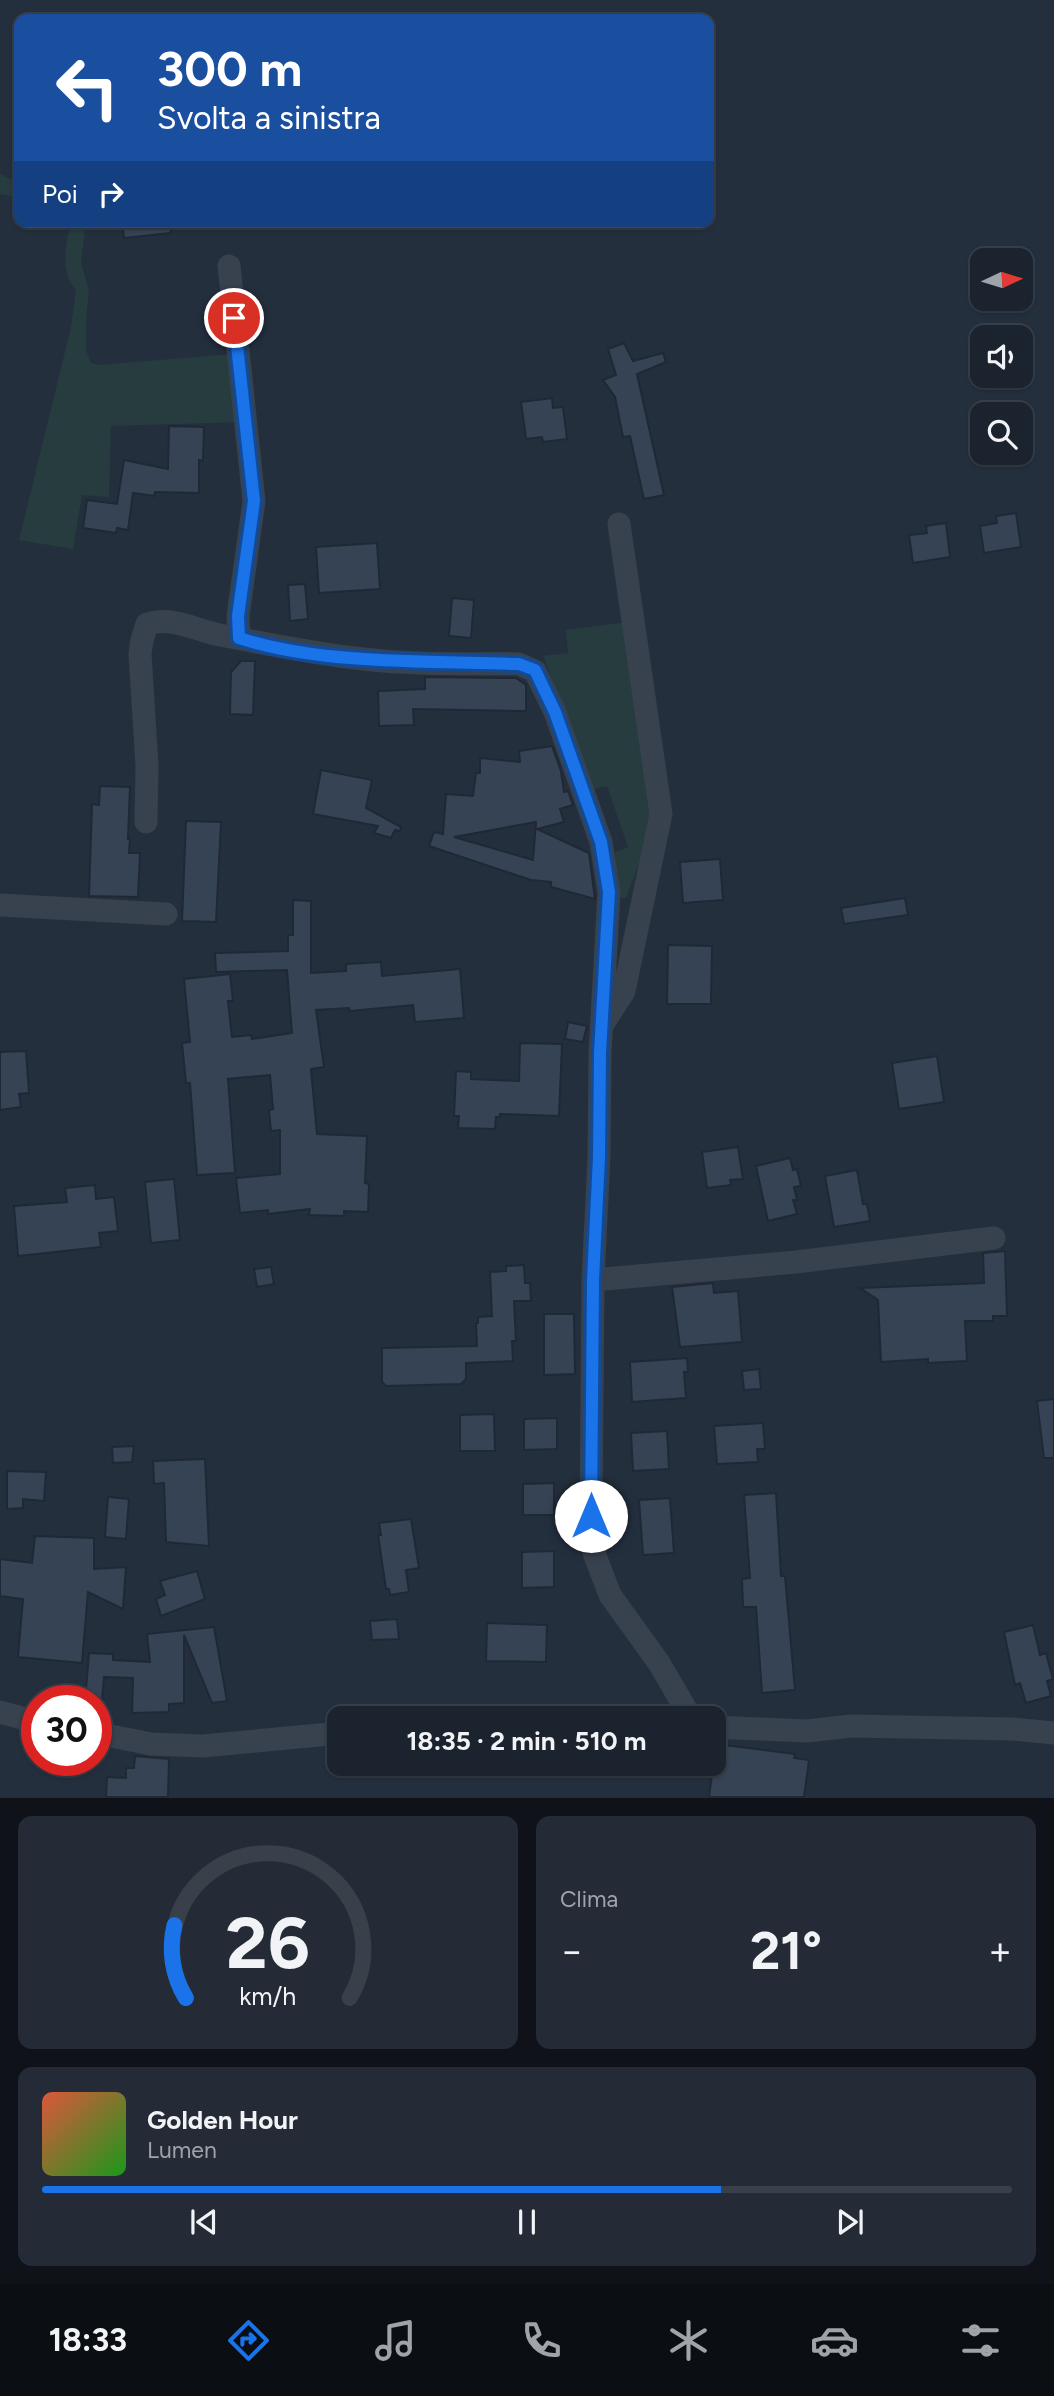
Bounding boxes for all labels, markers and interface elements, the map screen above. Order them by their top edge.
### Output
text: 300 m [157,39,302,98]
icon: left [42,42,133,133]
text: Svolta a sinistra [157,99,381,137]
icon: right [92,175,130,213]
text: Poi [42,178,78,210]
north arrow [970,248,1032,312]
map controls [970,248,1033,465]
pin [204,288,264,348]
icon: arrive [215,299,253,337]
button: sound [970,325,1033,388]
button: search [970,402,1033,465]
position arrow [554,1479,628,1553]
speed limit sign: 30 [21,1685,112,1776]
text: 18:35 · 2 min · 510 m [407,1725,646,1757]
text: Clima [560,1885,618,1913]
text: 26 [226,1900,310,1987]
text: 21° [750,1920,822,1982]
text: − [560,1928,584,1974]
text: + [988,1928,1012,1974]
text: km/h [239,1981,297,2011]
text: Golden Hour [147,2104,298,2136]
text: Lumen [147,2136,217,2164]
icon: previous [185,2203,223,2241]
icon: pause [508,2203,546,2241]
icon: next [831,2203,869,2241]
icon: directions [224,2316,273,2365]
icon: music [371,2316,420,2365]
icon: phone [517,2316,566,2365]
icon: climate [664,2316,713,2365]
icon: car [810,2316,859,2365]
icon: filters [956,2316,1005,2365]
text: 18:33 [49,2321,127,2359]

